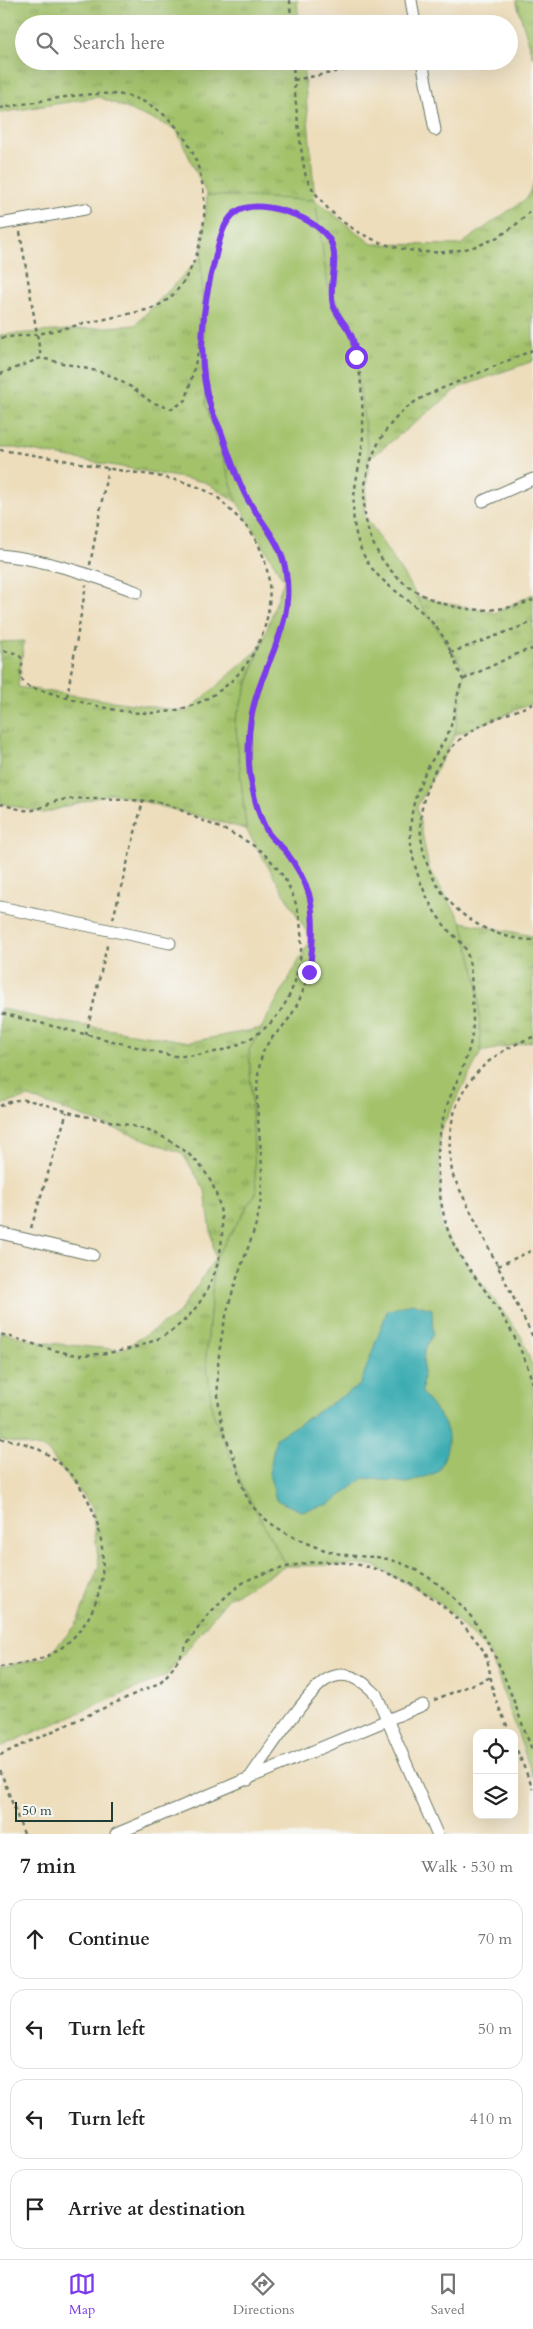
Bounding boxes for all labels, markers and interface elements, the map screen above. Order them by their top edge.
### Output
search box [15,15,518,70]
icon: search [33,29,61,57]
text: Search here [73,30,165,56]
route start [345,346,368,369]
route end [298,961,321,984]
map controls [473,1729,518,1819]
button: locate [473,1729,518,1774]
button: layers [473,1774,518,1819]
scale bar [15,1799,112,1822]
text: 50 m [22,1801,52,1820]
text: 7 min [20,1852,76,1881]
text: Walk · 530 m [421,1856,513,1878]
icon: ahead [21,1925,49,1953]
text: Continue [68,1926,150,1952]
text: 70 m [478,1928,512,1950]
icon: left [21,2015,49,2043]
text: Turn left [68,2016,145,2042]
text: 50 m [478,2018,512,2040]
icon: left [21,2105,49,2133]
text: Turn left [68,2106,145,2132]
text: 410 m [470,2108,512,2130]
icon: arrive [21,2195,49,2223]
text: Arrive at destination [68,2196,245,2222]
tab: Map [68,2270,96,2319]
tab: Directions [233,2270,294,2319]
tab: Saved [431,2270,465,2319]

